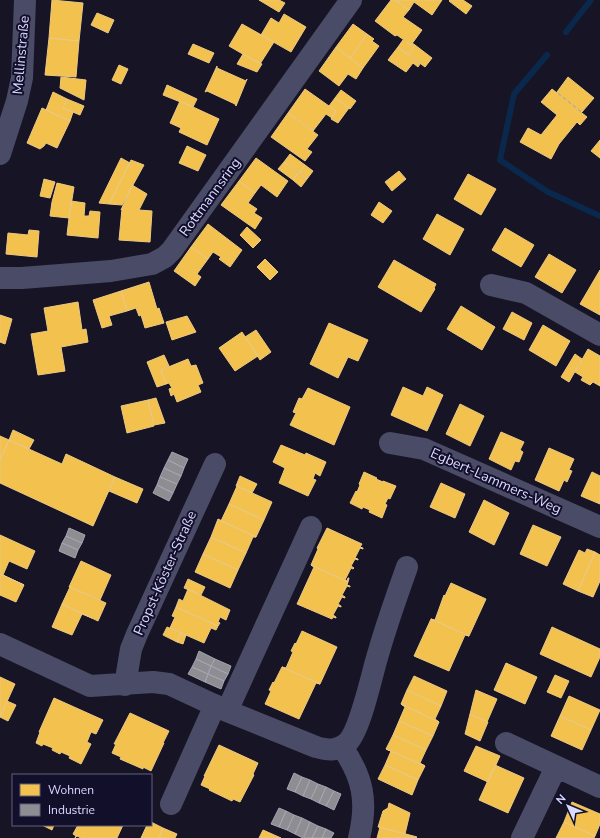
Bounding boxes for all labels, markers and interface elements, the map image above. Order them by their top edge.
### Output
street label: Mellinstraße [8,15,34,95]
street label: Rottmannsring [175,154,245,240]
street label: Egbert-Lammers-Weg [427,444,565,518]
street label: Propst-Köster-Straße [129,508,201,638]
legend [12,774,152,826]
text: Wohnen [48,782,94,798]
north arrow [548,786,588,826]
text: N [553,791,569,808]
text: Industrie [48,802,95,818]

